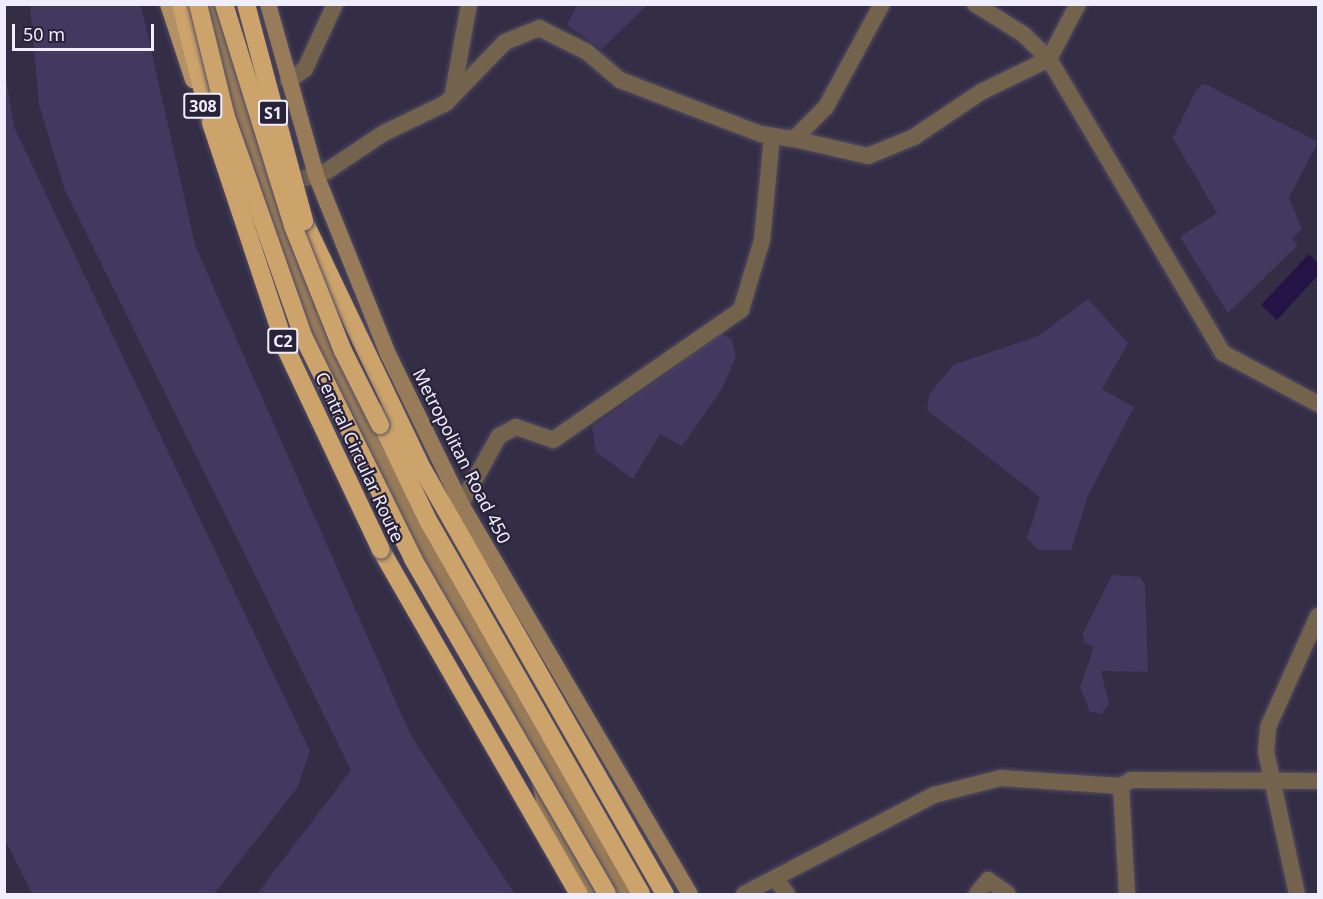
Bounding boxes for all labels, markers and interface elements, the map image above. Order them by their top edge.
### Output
scale bar [15,12,158,50]
text: 50 m [23,22,65,46]
road number: 308 [182,93,224,119]
road number: S1 [258,100,288,126]
road number: C2 [266,328,300,354]
street label: Metropolitan Road 450 [408,365,516,547]
street label: Central Circular Route [311,369,409,545]

